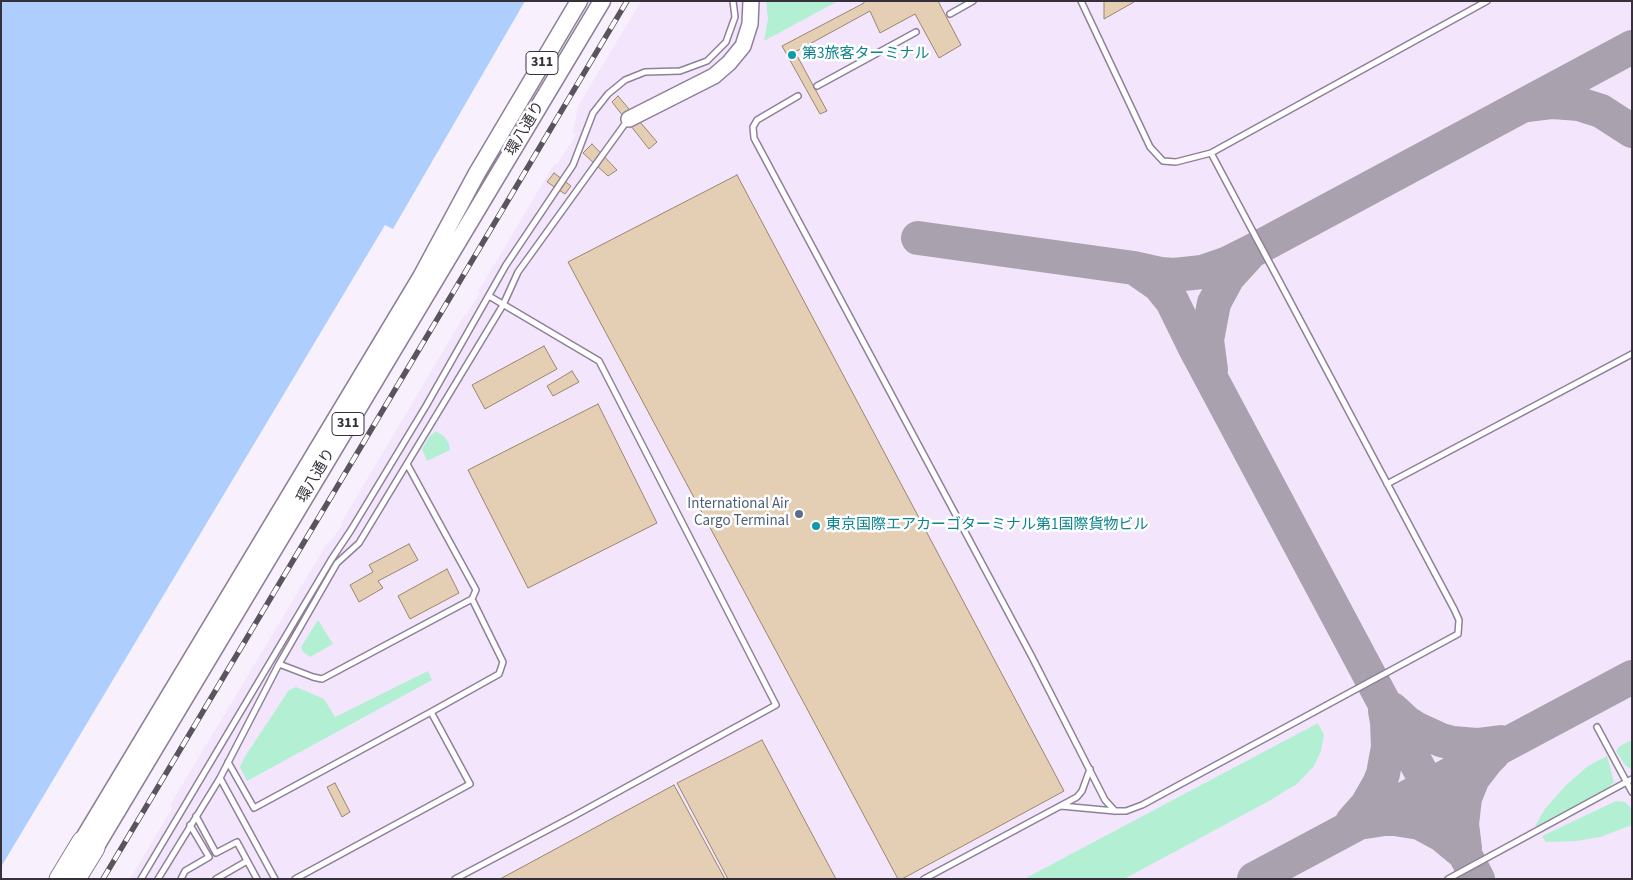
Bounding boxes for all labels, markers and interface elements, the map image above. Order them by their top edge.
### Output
place label: 第3旅客ターミナル [802,46,929,64]
marker: 第3旅客ターミナル [786,49,798,61]
road number: 311 [526,52,558,74]
street label: 環八通り [503,99,549,159]
road number: 311 [332,412,364,436]
street label: 環八通り [294,446,340,506]
place label: International Air Cargo Terminal [687,496,789,531]
marker: International Air Cargo Terminal [793,508,805,520]
place label: 東京国際エアカーゴターミナル第1国際貨物ビル [826,517,1148,535]
marker: 東京国際エアカーゴターミナル第1国際貨物ビル [810,520,822,532]

